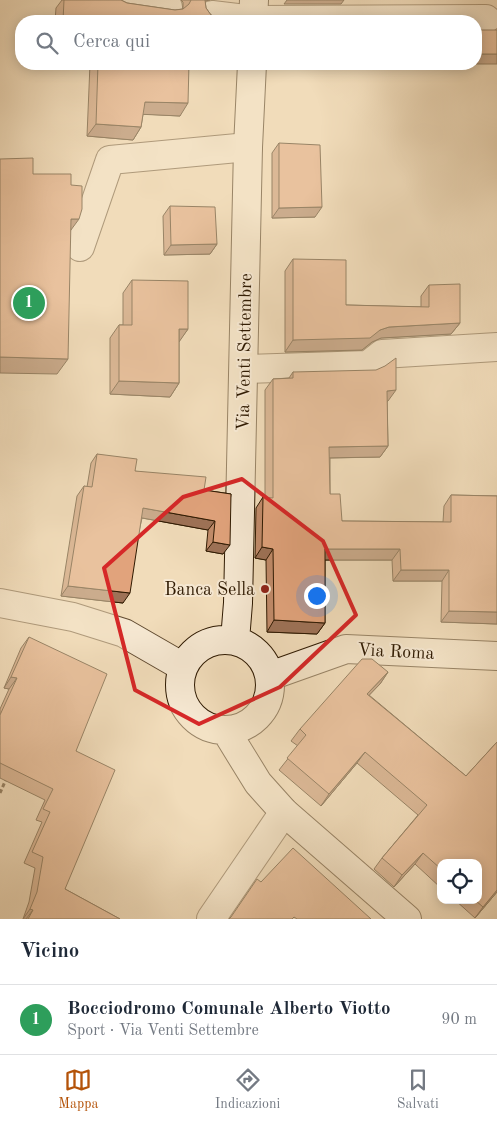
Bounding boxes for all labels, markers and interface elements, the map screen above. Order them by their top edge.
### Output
search box [15,15,482,70]
icon: search [33,29,61,57]
text: Cerca qui [73,33,150,52]
street label: Via Venti Settembre [235,273,255,431]
pin: 1 [13,284,45,322]
place label: Banca Sella [164,581,255,599]
marker: Banca Sella [259,583,271,595]
your location [304,583,330,609]
street label: Via Roma [357,641,435,663]
map controls [437,859,482,904]
button: locate [437,859,482,904]
text: Vicino [20,941,79,962]
text: Bocciodromo Comunale Alberto Viotto [67,1000,391,1019]
text: 1 [31,1012,41,1028]
text: 90 m [441,1012,477,1028]
text: Sport · Via Venti Settembre [67,1023,259,1039]
tab: Mappa [58,1066,98,1113]
tab: Indicazioni [215,1066,280,1113]
tab: Salvati [397,1066,439,1113]

